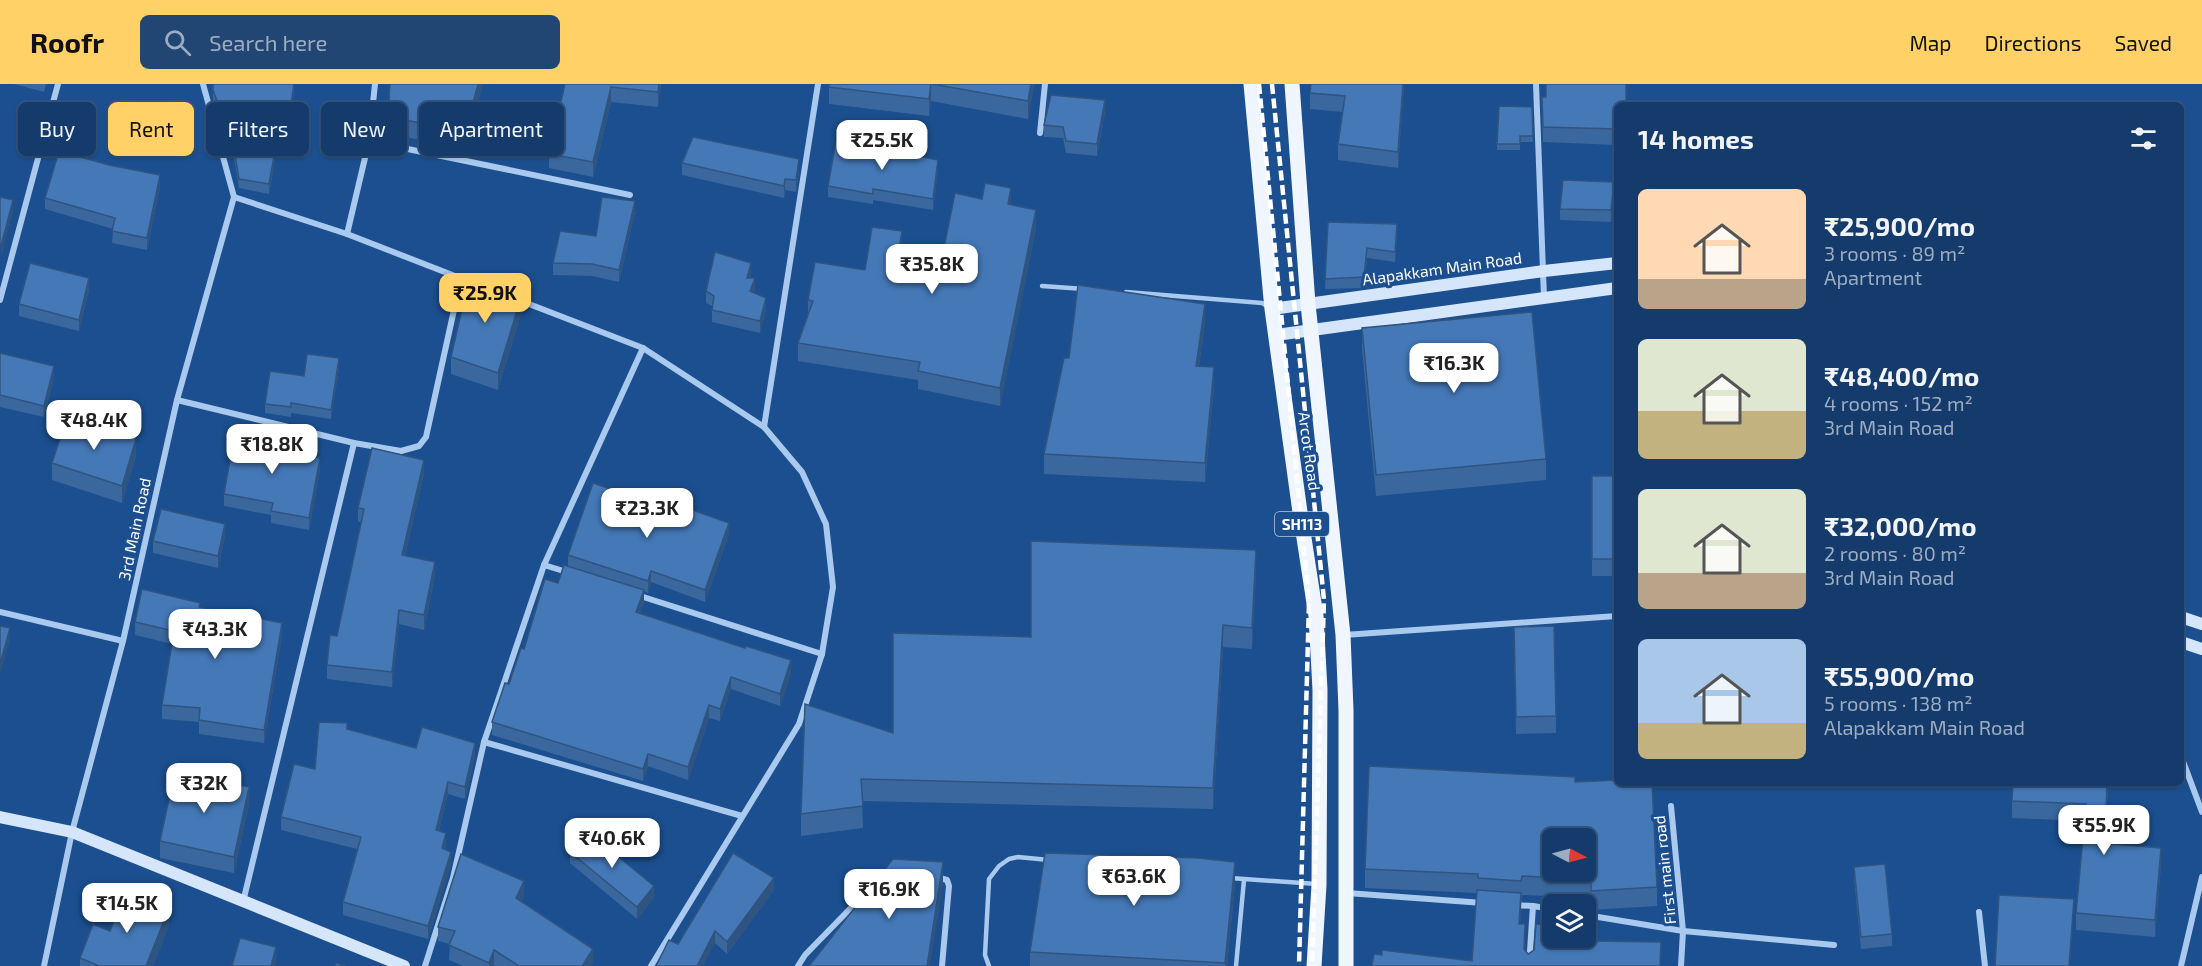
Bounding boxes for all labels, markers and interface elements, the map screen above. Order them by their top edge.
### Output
search box [140,15,560,69]
text: Roofr [30,25,104,59]
icon: search [161,26,194,59]
text: Search here [209,29,327,55]
text: Map [1909,30,1952,55]
text: Directions [1985,30,2081,55]
text: Saved [2114,30,2172,55]
chip: Buy [18,102,96,156]
chip: Rent [108,102,194,156]
chip: Filters [206,102,309,156]
chip: New [321,102,407,156]
chip: Apartment [419,102,564,156]
pin: ₹25.5K [833,120,931,171]
icon: filters [2127,122,2160,155]
text: 14 homes [1638,123,1754,154]
text: ₹25.5K [850,127,914,151]
text: ₹25,900/mo [1824,210,1975,241]
icon: home [1686,213,1758,285]
text: 3 rooms · 89 m² [1824,241,1965,265]
pin: ₹35.8K [883,244,981,295]
street label: Alapakkam Main Road [1361,247,1523,289]
text: ₹35.8K [900,251,964,275]
text: Apartment [1824,265,1922,289]
pin: ₹25.9K [436,273,534,324]
text: ₹25.9K [453,280,517,304]
pin: ₹16.3K [1405,343,1503,394]
text: ₹16.3K [1423,350,1485,374]
text: ₹48,400/mo [1824,360,1979,391]
icon: home [1686,363,1758,435]
text: 4 rooms · 152 m² [1824,391,1973,415]
pin: ₹48.4K [45,400,143,451]
text: ₹48.4K [60,407,128,431]
street label: Arcot Road [1295,410,1325,492]
text: 3rd Main Road [1824,415,1954,439]
pin: ₹18.8K [223,424,321,475]
text: ₹18.8K [241,431,303,455]
street label: 3rd Main Road [114,476,154,582]
pin: ₹23.3K [598,488,696,539]
text: ₹23.3K [615,495,679,519]
text: ₹32,000/mo [1824,510,1977,541]
road number: SH113 [1275,512,1329,536]
icon: home [1686,513,1758,585]
text: 2 rooms · 80 m² [1824,541,1966,565]
text: 3rd Main Road [1824,565,1954,589]
pin: ₹43.3K [166,609,264,660]
text: ₹43.3K [183,616,247,640]
text: ₹55,900/mo [1824,660,1974,691]
icon: home [1686,663,1758,735]
text: 5 rooms · 138 m² [1824,691,1972,715]
text: Alapakkam Main Road [1824,715,2025,739]
pin: ₹32K [168,763,240,814]
text: ₹32K [180,770,228,794]
pin: ₹55.9K [2055,805,2153,856]
text: ₹55.9K [2072,812,2136,836]
street label: First main road [1649,814,1679,926]
pin: ₹40.6K [563,818,661,869]
text: ₹40.6K [579,825,645,849]
north arrow [1542,828,1596,882]
map controls [1542,828,1596,948]
pin: ₹63.6K [1085,856,1183,907]
text: ₹63.6K [1102,863,1166,887]
pin: ₹16.9K [840,869,938,920]
text: ₹16.9K [858,876,920,900]
pin: ₹14.5K [78,883,176,934]
text: ₹14.5K [96,890,158,914]
button: layers [1542,894,1596,948]

